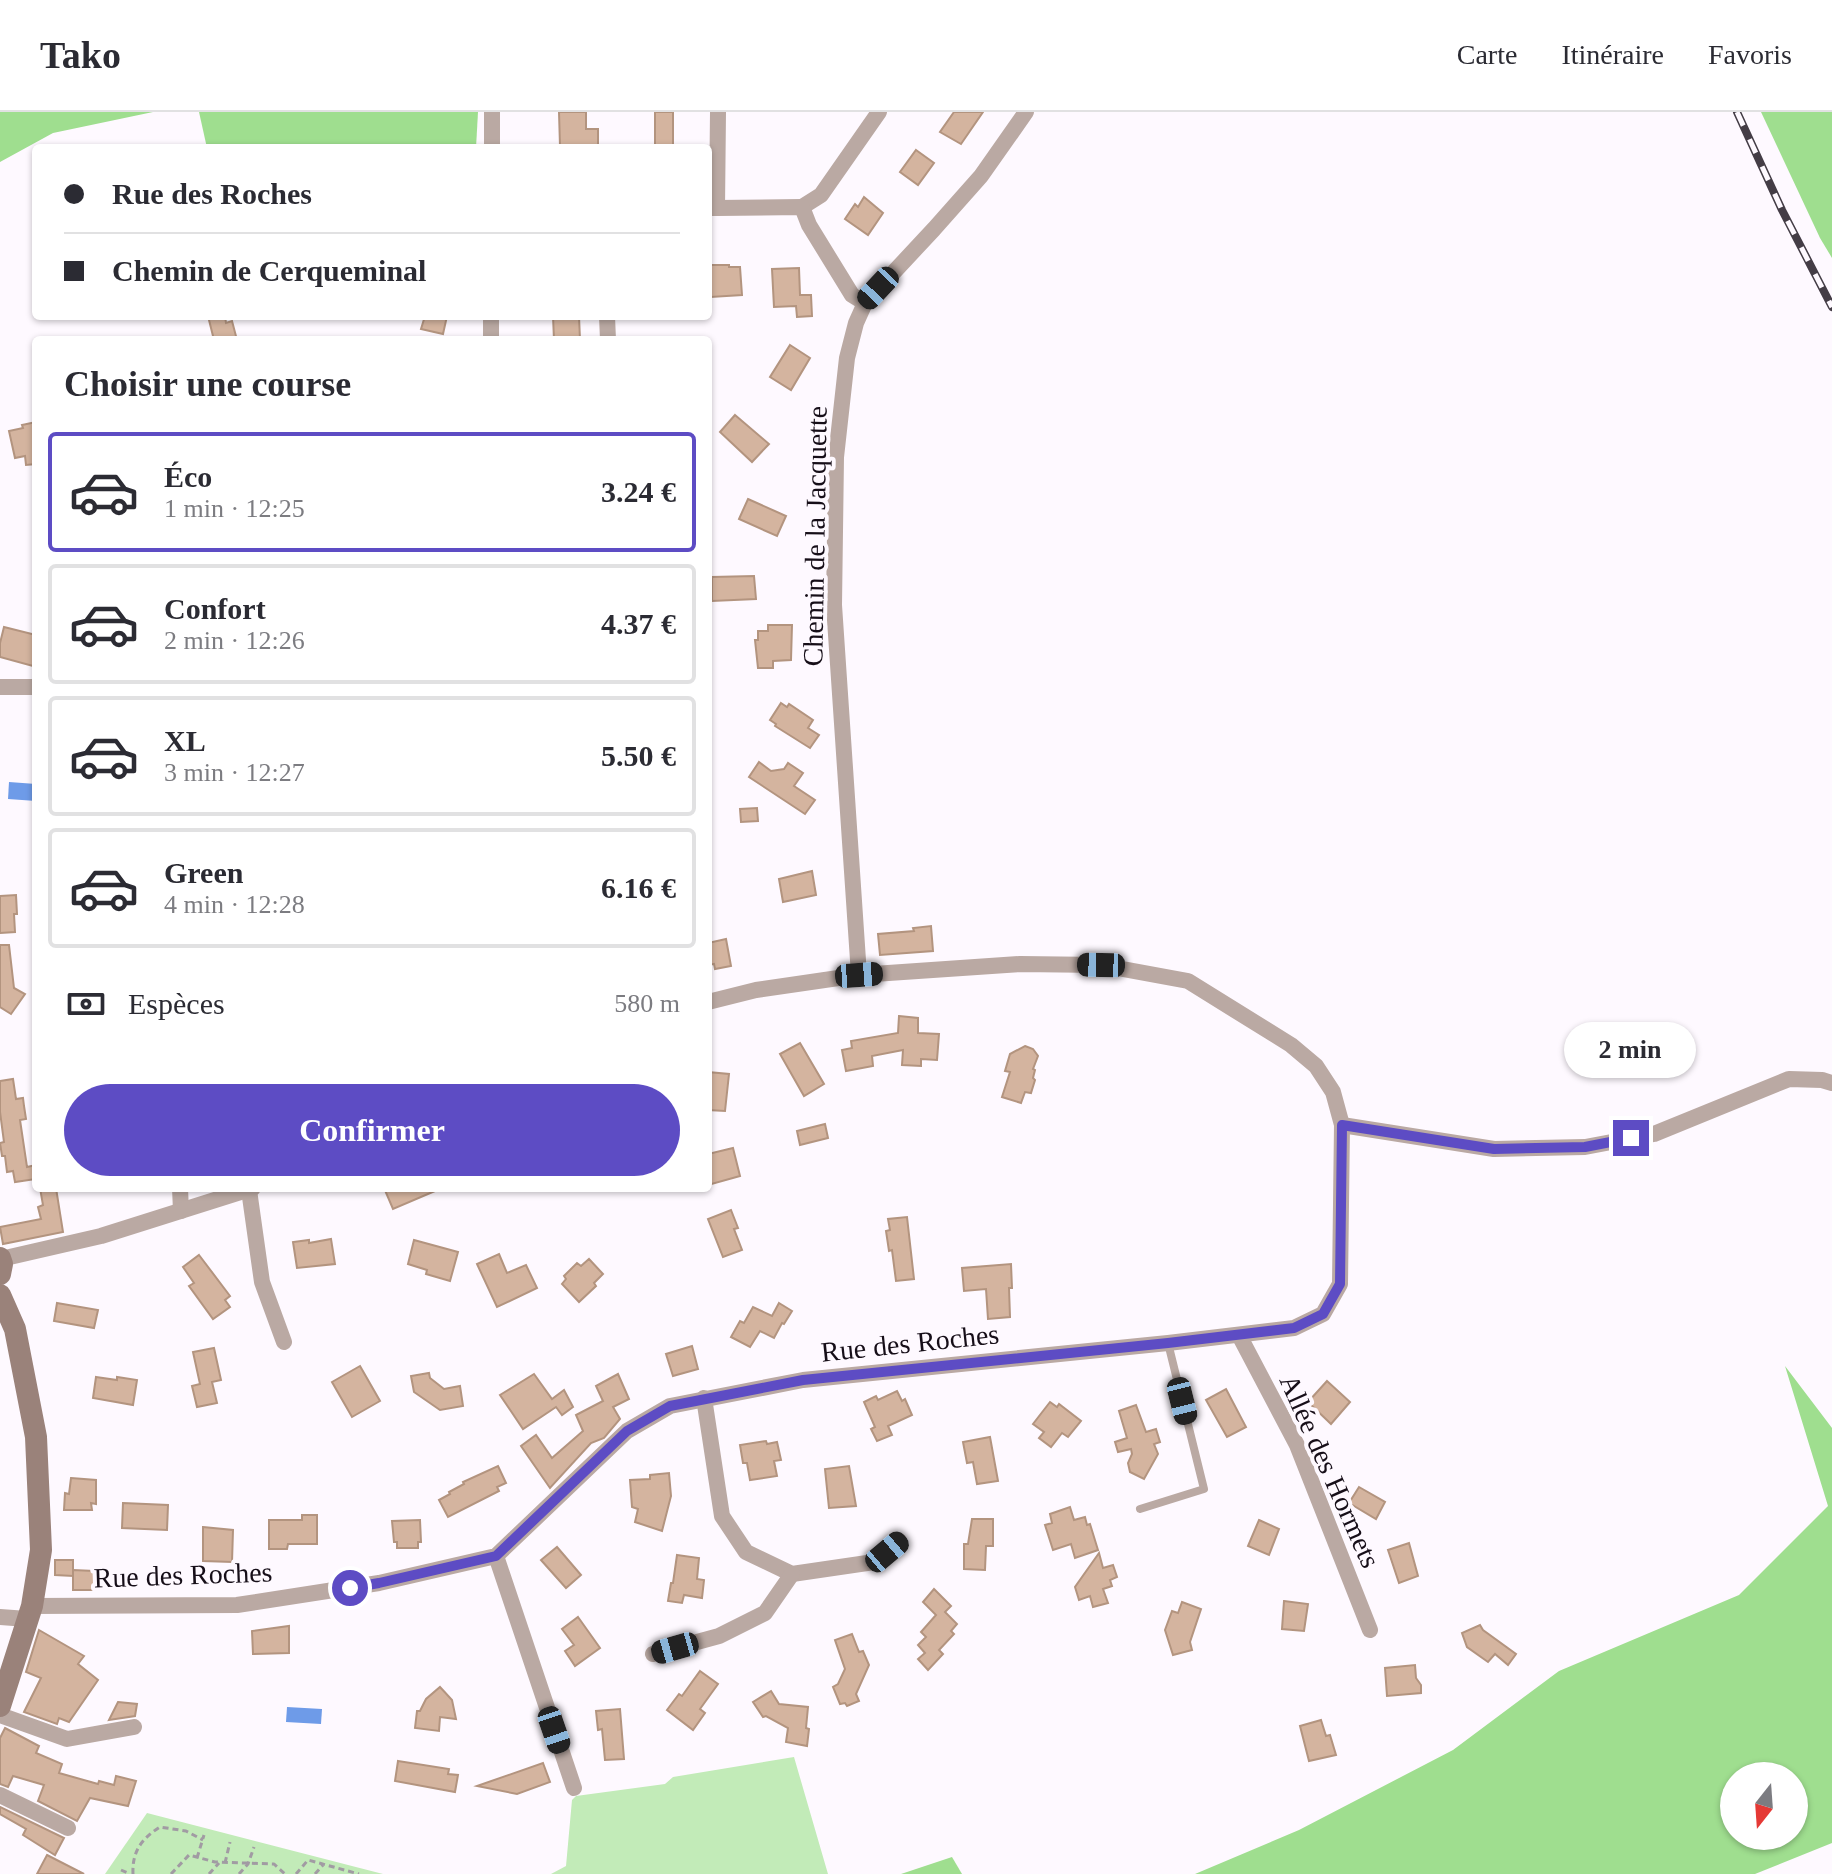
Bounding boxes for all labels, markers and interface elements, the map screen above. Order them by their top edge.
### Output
text: Tako [40,34,121,76]
text: Carte [1457,39,1517,70]
text: Itinéraire [1561,39,1664,70]
text: Favoris [1708,39,1792,70]
text: Rue des Roches [112,177,312,210]
text: Chemin de Cerqueminal [112,254,426,287]
car [853,262,903,314]
text: Choisir une course [64,364,351,404]
street label: Chemin de la Jacquette [797,406,833,666]
icon: car [68,456,140,528]
text: Éco [164,460,212,493]
text: 3.24 € [601,475,676,508]
text: 1 min · 12:25 [164,494,305,523]
icon: car [68,588,140,660]
text: Confort [164,592,266,625]
text: 4.37 € [601,607,676,640]
text: 2 min · 12:26 [164,626,305,655]
icon: car [68,720,140,792]
text: XL [164,724,206,757]
text: 5.50 € [601,739,676,772]
text: 3 min · 12:27 [164,758,305,787]
icon: car [68,852,140,924]
text: Green [164,856,243,889]
text: 6.16 € [601,871,676,904]
text: 4 min · 12:28 [164,890,305,919]
car [1077,953,1125,977]
car [834,961,884,989]
icon: cash [64,982,108,1026]
text: Espèces [128,987,225,1020]
text: 580 m [614,989,680,1018]
callout: 2 min [1565,1022,1697,1078]
text: 2 min [1599,1035,1661,1064]
button: Confirmer [64,1084,680,1176]
route end [1613,1120,1649,1156]
street label: Rue des Roches [819,1318,1001,1368]
street label: Allée des Hormets [1273,1370,1387,1572]
car [1165,1375,1199,1427]
car [861,1527,913,1577]
street label: Rue des Roches [93,1556,273,1594]
route start [332,1570,368,1606]
car [649,1630,701,1666]
car [535,1703,573,1757]
north arrow [1720,1762,1808,1850]
map controls [1720,1762,1808,1850]

